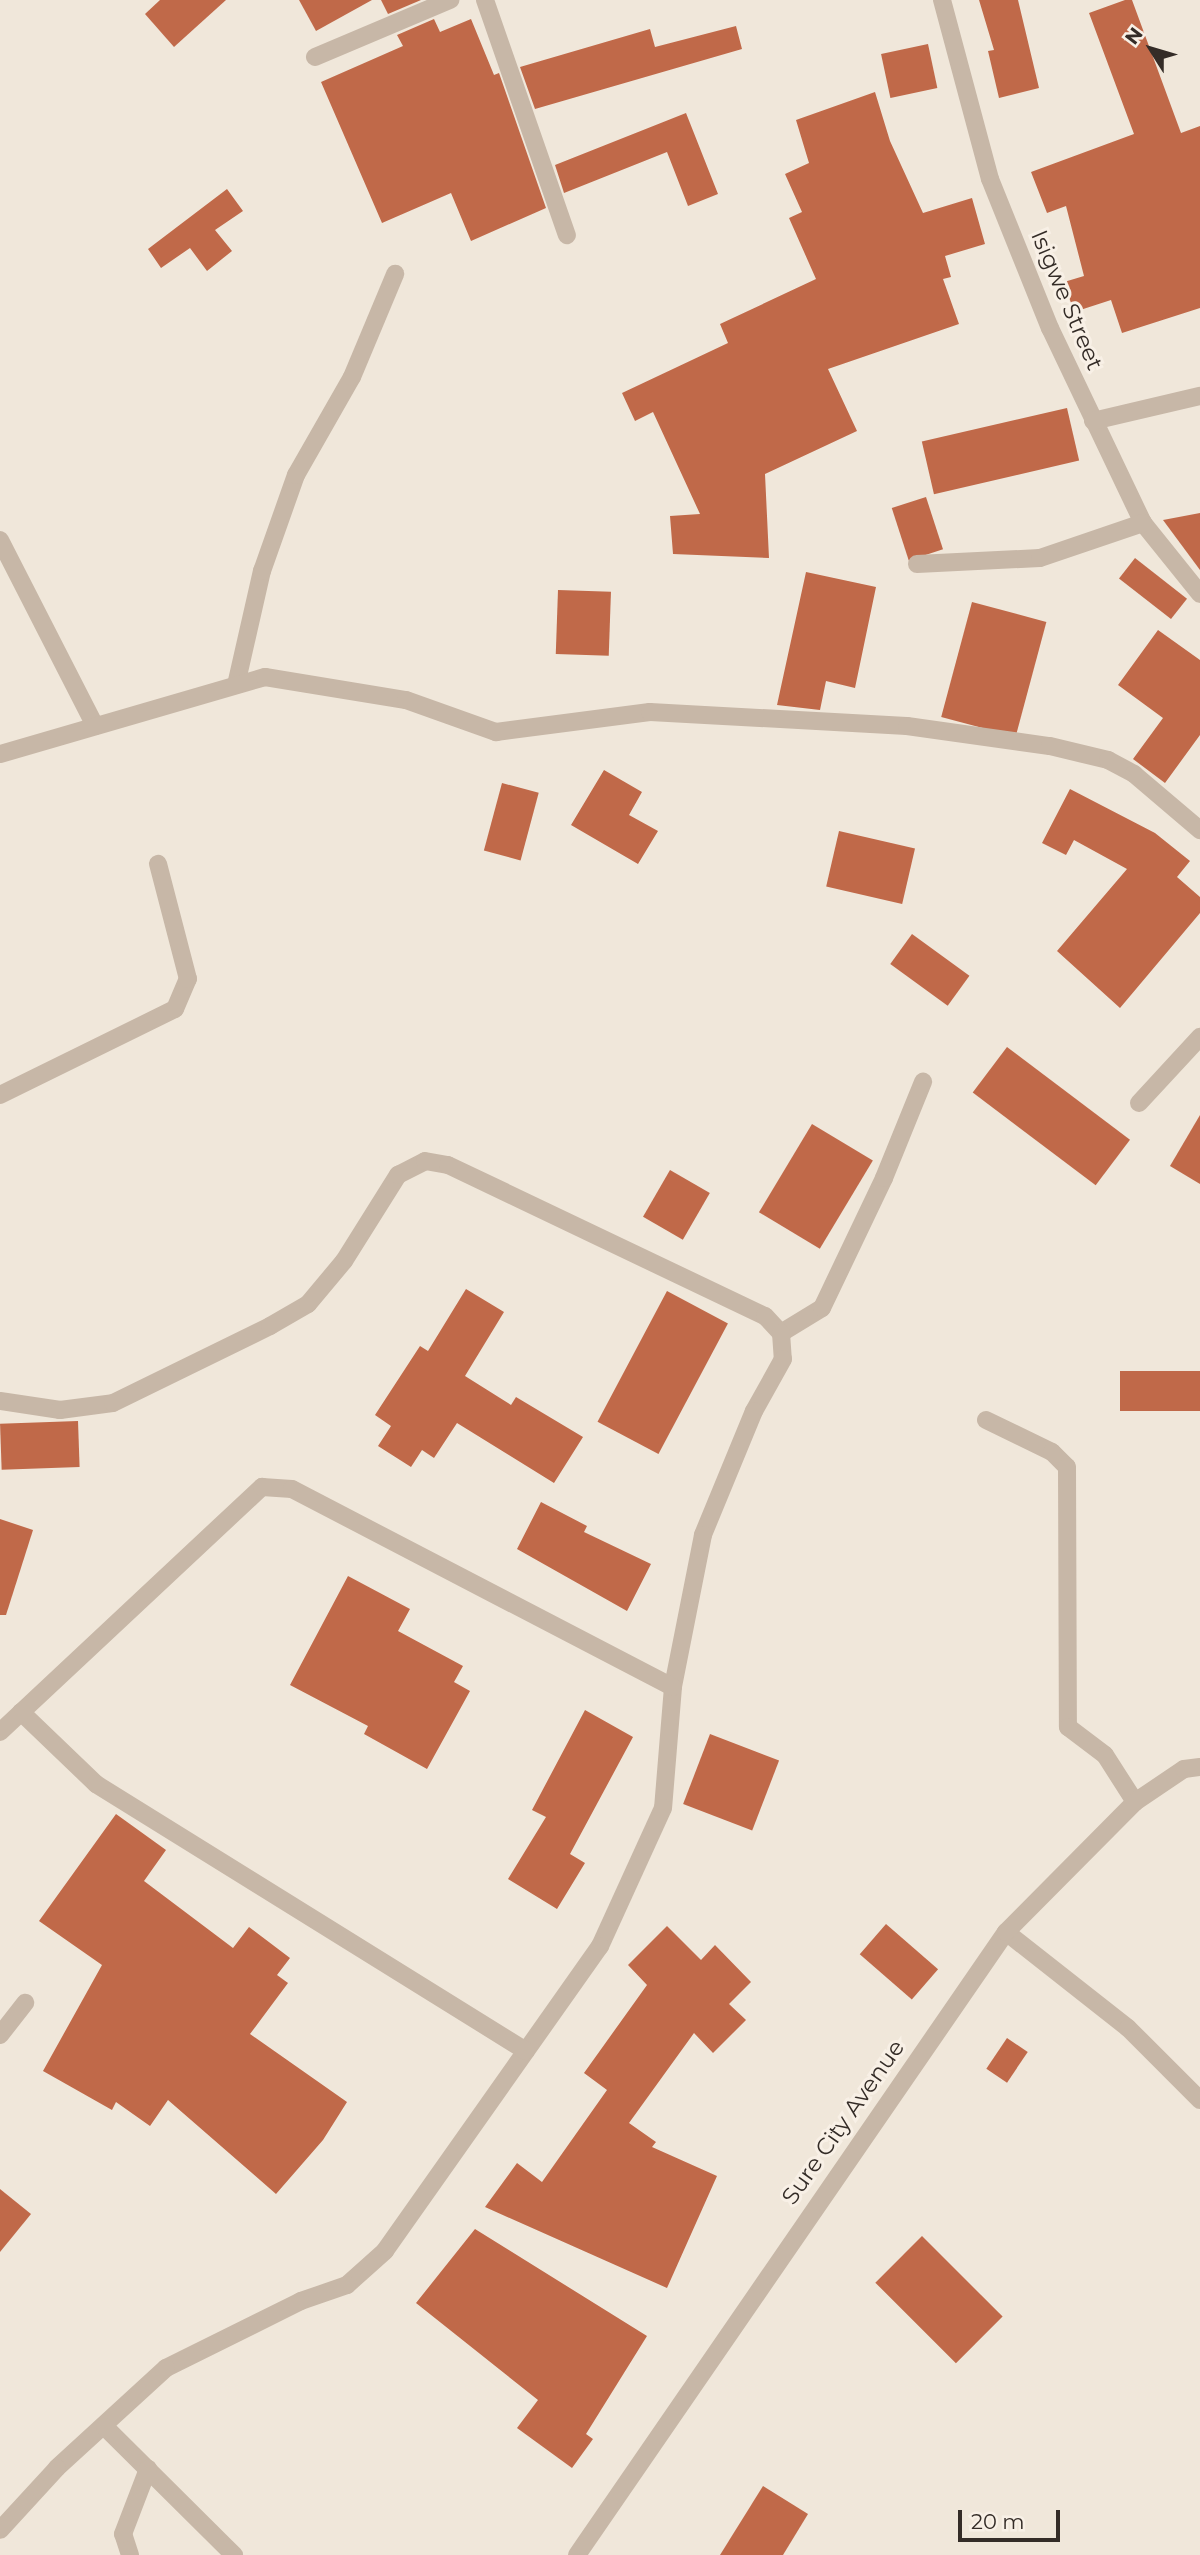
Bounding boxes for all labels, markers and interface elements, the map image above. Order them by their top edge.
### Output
north arrow [1116,14,1186,84]
text: N [1120,23,1148,49]
street label: Isigwe Street [1025,226,1109,374]
street label: Sure City Avenue [776,2034,910,2210]
scale bar [962,2496,1064,2540]
text: 20 m [971,2509,1025,2534]

